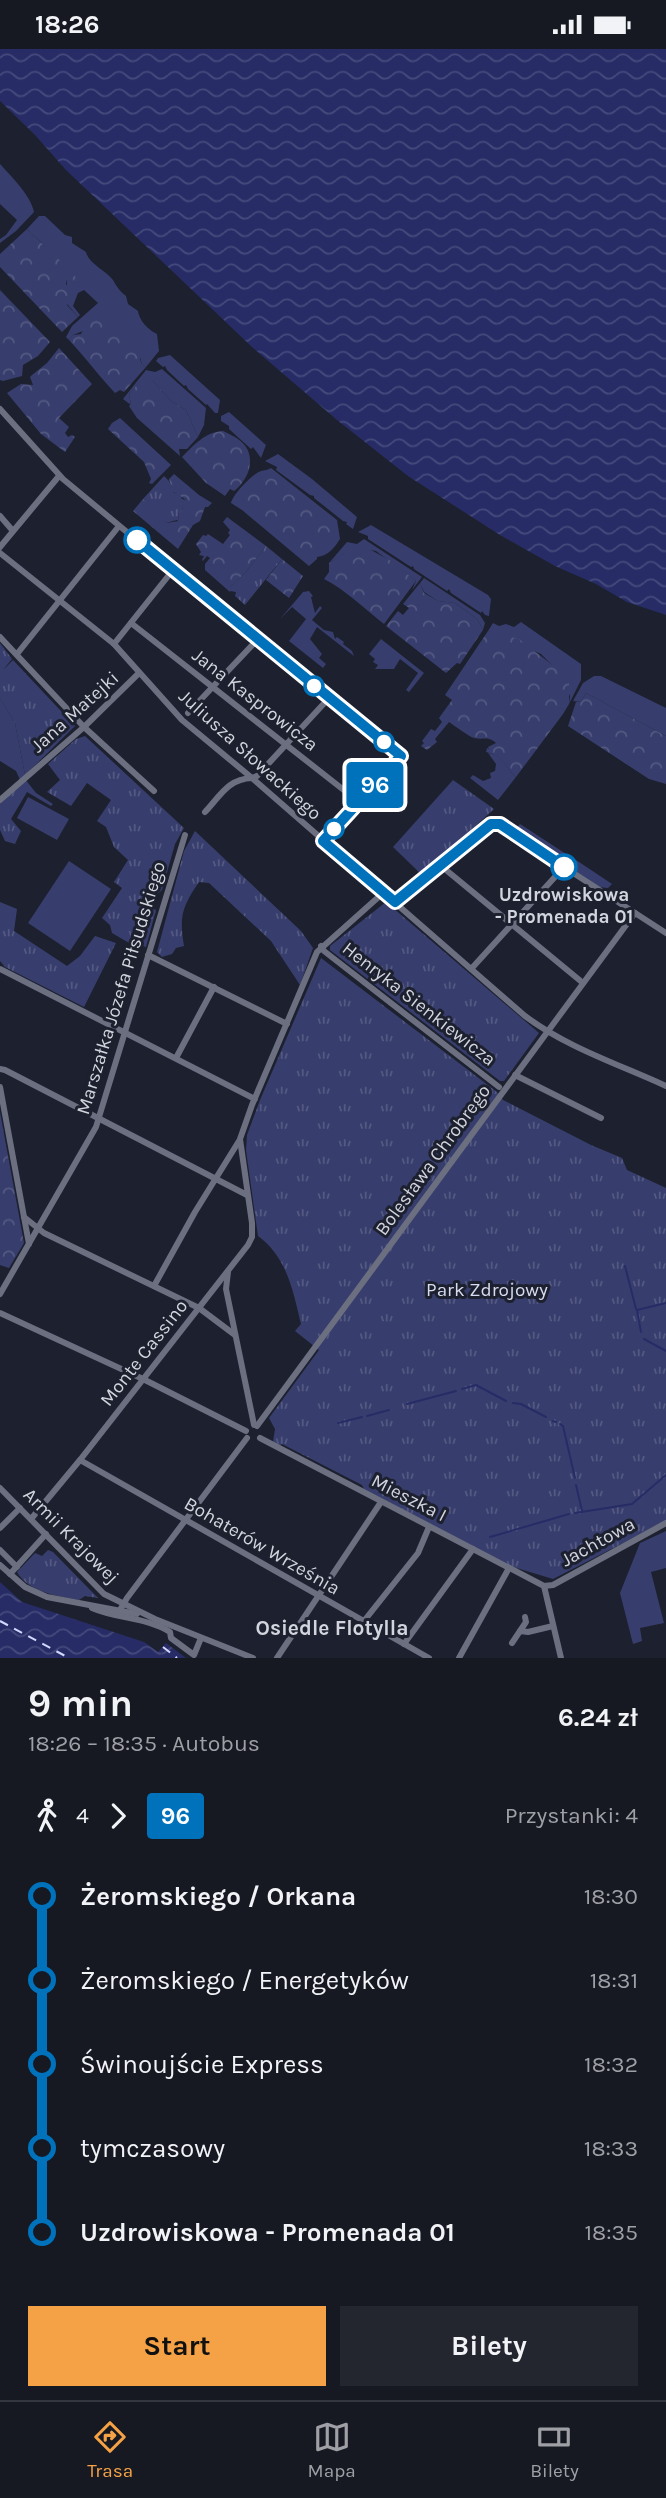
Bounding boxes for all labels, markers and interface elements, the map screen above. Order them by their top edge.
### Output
text: 18:26 [35,9,100,40]
unlabelled marker [124,527,150,553]
street label: Jana Kasprowicza [188,644,322,756]
street label: Jana Matejki [27,667,123,757]
unlabelled marker [304,676,324,696]
street label: Juliusza Słowackiego [174,685,326,825]
unlabelled marker [374,732,394,752]
line badge: 96 [344,762,406,808]
text: 96 [360,771,390,799]
unlabelled marker [324,819,344,839]
marker: Uzdrowiskowa - Promenada 01 [551,854,577,880]
street label: Marszałka Józefa Piłsudskiego [72,859,170,1117]
place label: Uzdrowiskowa - Promenada 01 [495,884,633,928]
street label: Henryka Sienkiewicza [338,937,500,1071]
street label: Bolesława Chrobrego [371,1080,495,1240]
park label: Park Zdrojowy [426,1279,548,1301]
street label: Monte Cassino [96,1295,192,1411]
street label: Mieszka I [368,1470,450,1526]
street label: Armii Krajowej [19,1484,123,1588]
street label: Bohaterów Września [180,1492,344,1600]
street label: Jachtowa [557,1513,639,1571]
district label: Osiedle Flotylla [256,1616,408,1640]
text: 9 min [28,1681,133,1726]
text: 6.24 zł [558,1702,638,1733]
text: 18:26 – 18:35 · Autobus [28,1730,260,1757]
icon: walk [28,1797,66,1835]
icon: forward [99,1797,137,1835]
text: 4 [76,1802,89,1829]
text: 96 [161,1802,190,1830]
text: Przystanki: 4 [505,1802,638,1829]
text: Żeromskiego / Orkana [80,1881,356,1912]
text: 18:30 [584,1883,638,1910]
text: Żeromskiego / Energetyków [80,1965,409,1996]
text: 18:31 [590,1967,638,1994]
text: Świnoujście Express [80,2049,324,2080]
text: 18:32 [584,2051,638,2078]
text: tymczasowy [80,2133,225,2164]
text: 18:33 [584,2135,638,2162]
text: Uzdrowiskowa - Promenada 01 [80,2217,455,2248]
text: 18:35 [584,2219,638,2246]
button: Start [28,2306,326,2386]
button: Bilety [340,2306,638,2386]
tab: Trasa [87,2418,133,2482]
tab: Mapa [308,2418,356,2482]
tab: Bilety [530,2418,579,2482]

